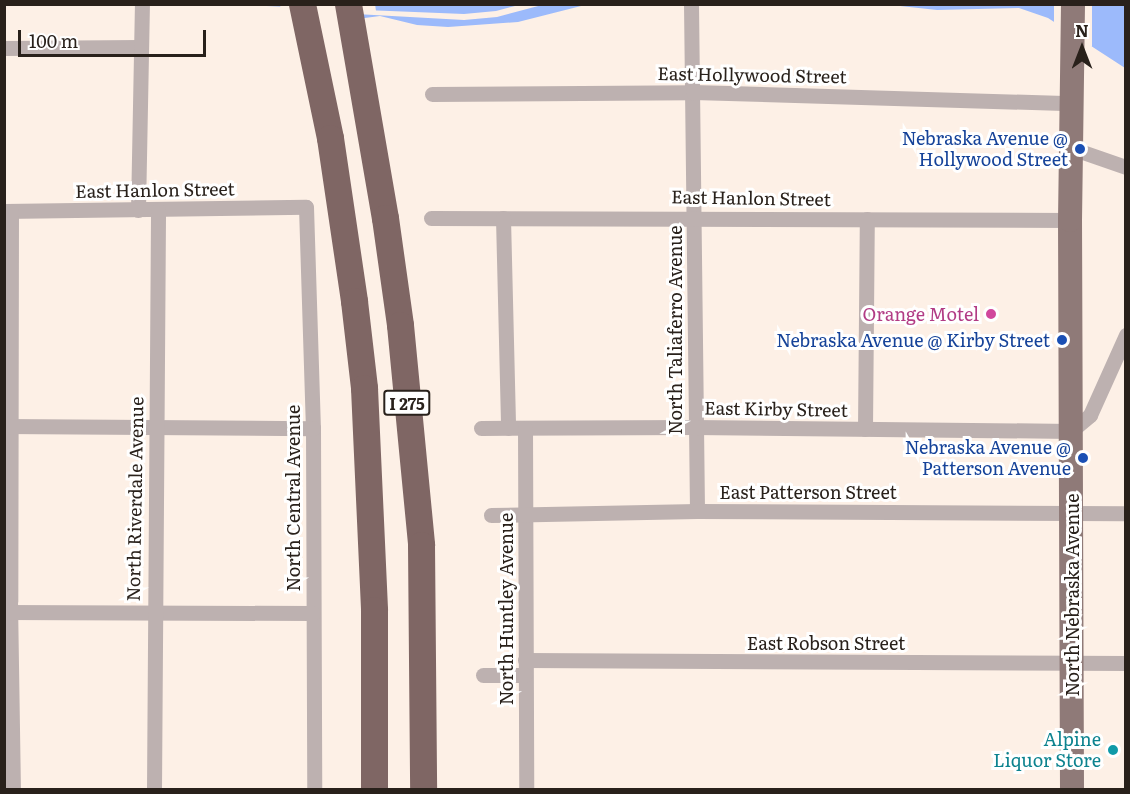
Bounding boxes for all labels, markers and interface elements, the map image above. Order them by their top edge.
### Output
scale bar [21,18,208,56]
north arrow [1052,18,1112,78]
text: N [1075,18,1089,42]
text: 100 m [29,27,78,54]
street label: East Hollywood Street [657,63,847,87]
place label: Nebraska Avenue @ Hollywood Street [902,128,1068,170]
marker: Nebraska Avenue @ Hollywood Street [1073,142,1087,156]
street label: East Hanlon Street [75,178,235,202]
street label: East Hanlon Street [671,186,831,210]
street label: North Taliaferro Avenue [664,225,686,435]
place label: Orange Motel [862,303,979,325]
marker: Orange Motel [984,307,998,321]
place label: Nebraska Avenue @ Kirby Street [776,329,1050,351]
marker: Nebraska Avenue @ Kirby Street [1055,333,1069,347]
road number: I 275 [383,390,431,416]
street label: North Riverdale Avenue [122,396,148,602]
street label: East Kirby Street [704,397,848,421]
street label: North Central Avenue [282,405,304,591]
place label: Nebraska Avenue @ Patterson Avenue [905,437,1071,480]
marker: Nebraska Avenue @ Patterson Avenue [1076,451,1090,465]
street label: East Patterson Street [719,481,897,503]
street label: North Nebraska Avenue [1061,493,1083,697]
street label: North Huntley Avenue [495,513,517,705]
street label: East Robson Street [747,632,905,654]
place label: Alpine Liquor Store [993,729,1101,771]
marker: Alpine Liquor Store [1106,743,1120,757]

